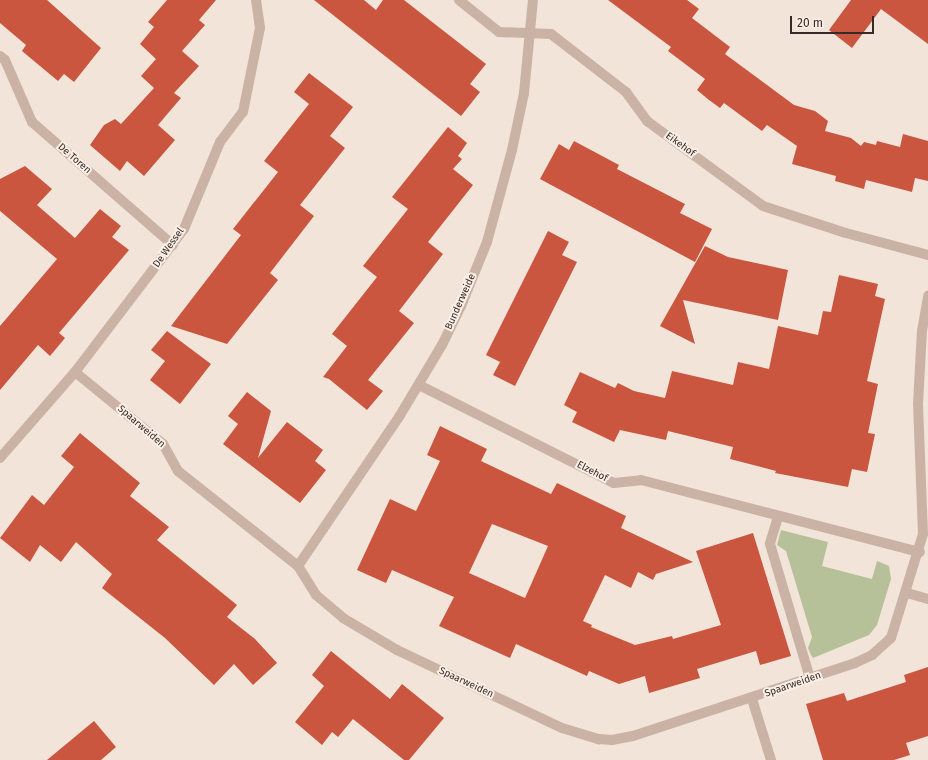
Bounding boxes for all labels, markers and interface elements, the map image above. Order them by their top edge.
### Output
scale bar [792,8,876,34]
text: 20 m [797,16,823,30]
street label: Eikehof [663,130,697,160]
street label: De Toren [55,141,93,177]
street label: De Wessel [151,226,187,270]
street label: Bunderweide [443,272,479,332]
street label: Spaarweiden [115,403,167,451]
street label: Elzehof [575,459,609,485]
street label: Spaarweiden [437,665,495,701]
street label: Spaarweiden [763,670,823,700]

